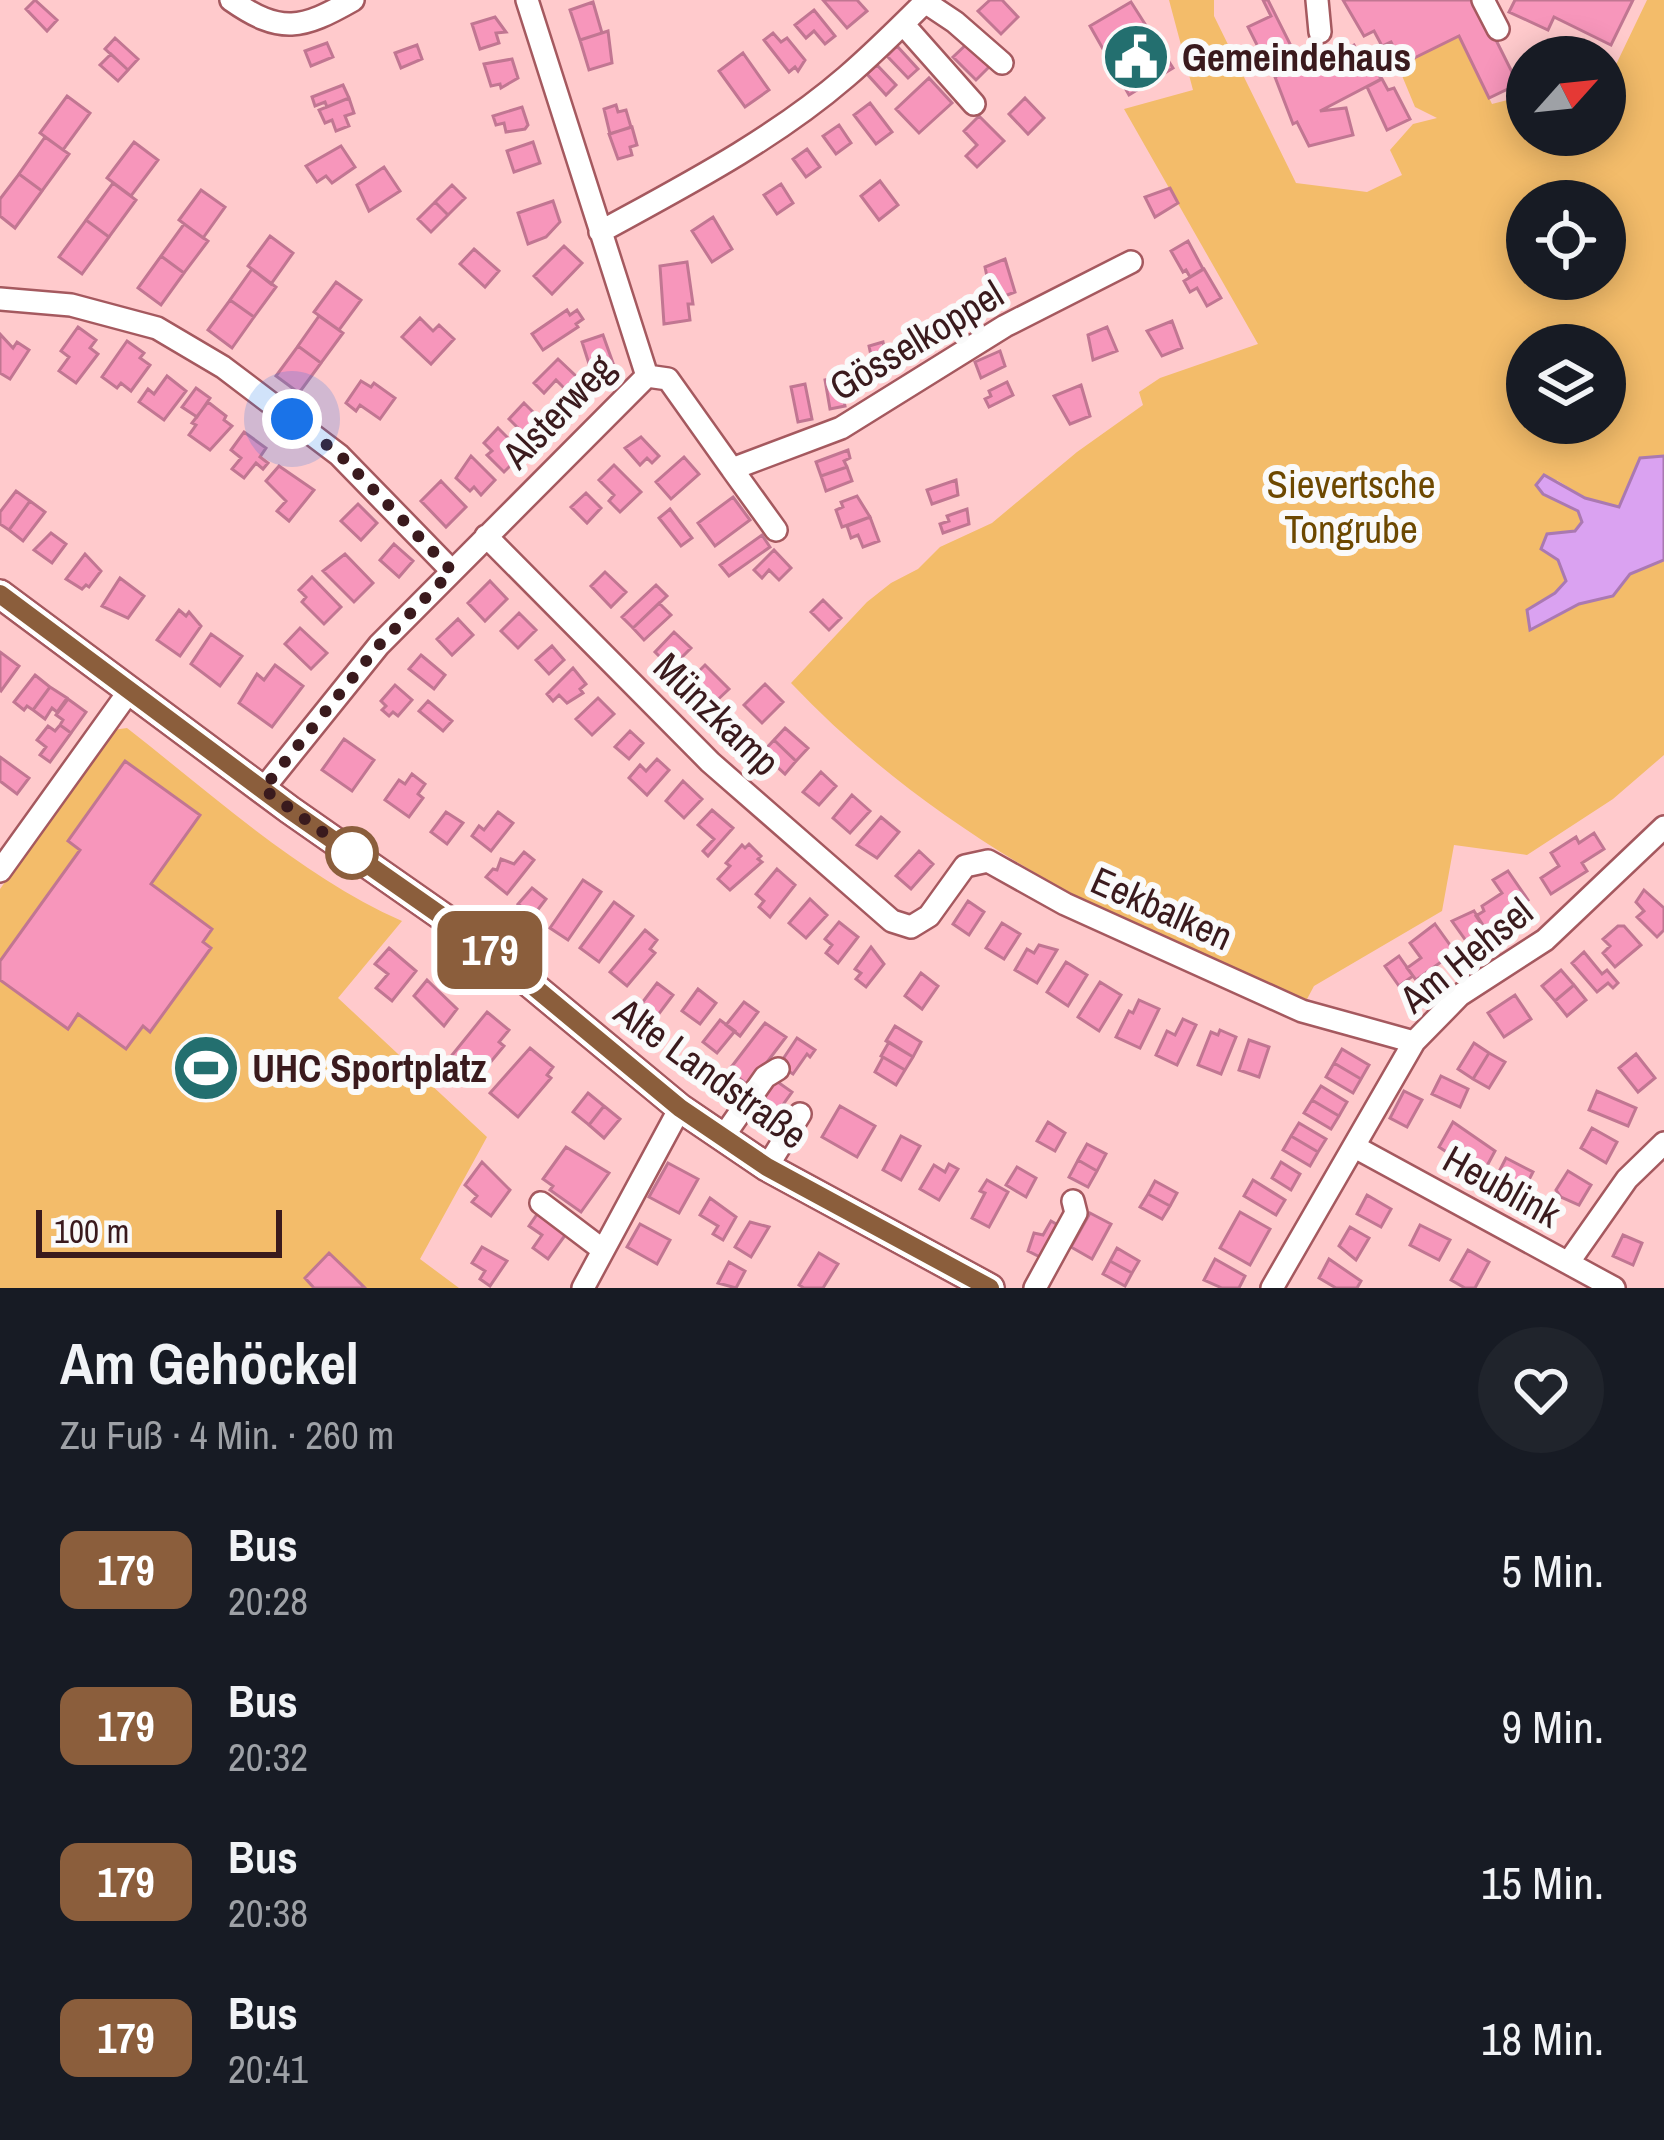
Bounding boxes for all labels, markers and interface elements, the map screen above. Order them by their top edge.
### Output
public building icon: Gemeindehaus [1101,22,1171,92]
place label: Gemeindehaus [1182,31,1411,83]
north arrow [1506,36,1626,156]
map controls [1506,36,1626,444]
button: locate [1506,180,1626,300]
street label: Gösselkoppel [820,268,1012,412]
button: layers [1506,324,1626,444]
street label: Alsterweg [490,342,626,480]
your location [262,389,322,449]
park label: Sievertsche Tongrube [1267,458,1435,555]
street label: Münzkamp [643,641,791,787]
unlabelled marker [327,828,377,878]
street label: Eekbalken [1083,854,1241,962]
street label: Am Hehsel [1388,886,1543,1025]
line badge: 179 [421,911,559,989]
text: 179 [461,922,519,978]
street label: Alte Landstraße [604,985,818,1160]
sports icon: UHC Sportplatz [171,1033,241,1103]
place label: UHC Sportplatz [252,1042,487,1094]
street label: Heublink [1434,1133,1571,1240]
scale bar [36,1204,282,1257]
text: 100 m [54,1209,129,1253]
text: Am Gehöckel [60,1325,359,1402]
button: heart [1478,1327,1604,1453]
text: Zu Fuß · 4 Min. · 260 m [60,1409,394,1461]
text: Bus [228,1514,298,1575]
text: 5 Min. [1501,1540,1604,1601]
text: 179 [97,1542,155,1598]
text: 20:28 [228,1575,308,1627]
text: Bus [228,1670,298,1731]
text: 9 Min. [1501,1696,1604,1757]
text: 179 [97,1698,155,1754]
text: 20:32 [228,1731,308,1783]
text: Bus [228,1826,298,1887]
text: 15 Min. [1481,1852,1604,1913]
text: 179 [97,1854,155,1910]
text: 20:38 [228,1887,308,1939]
text: Bus [228,1982,298,2043]
text: 18 Min. [1481,2008,1604,2069]
text: 179 [97,2010,155,2066]
text: 20:41 [228,2043,308,2095]

